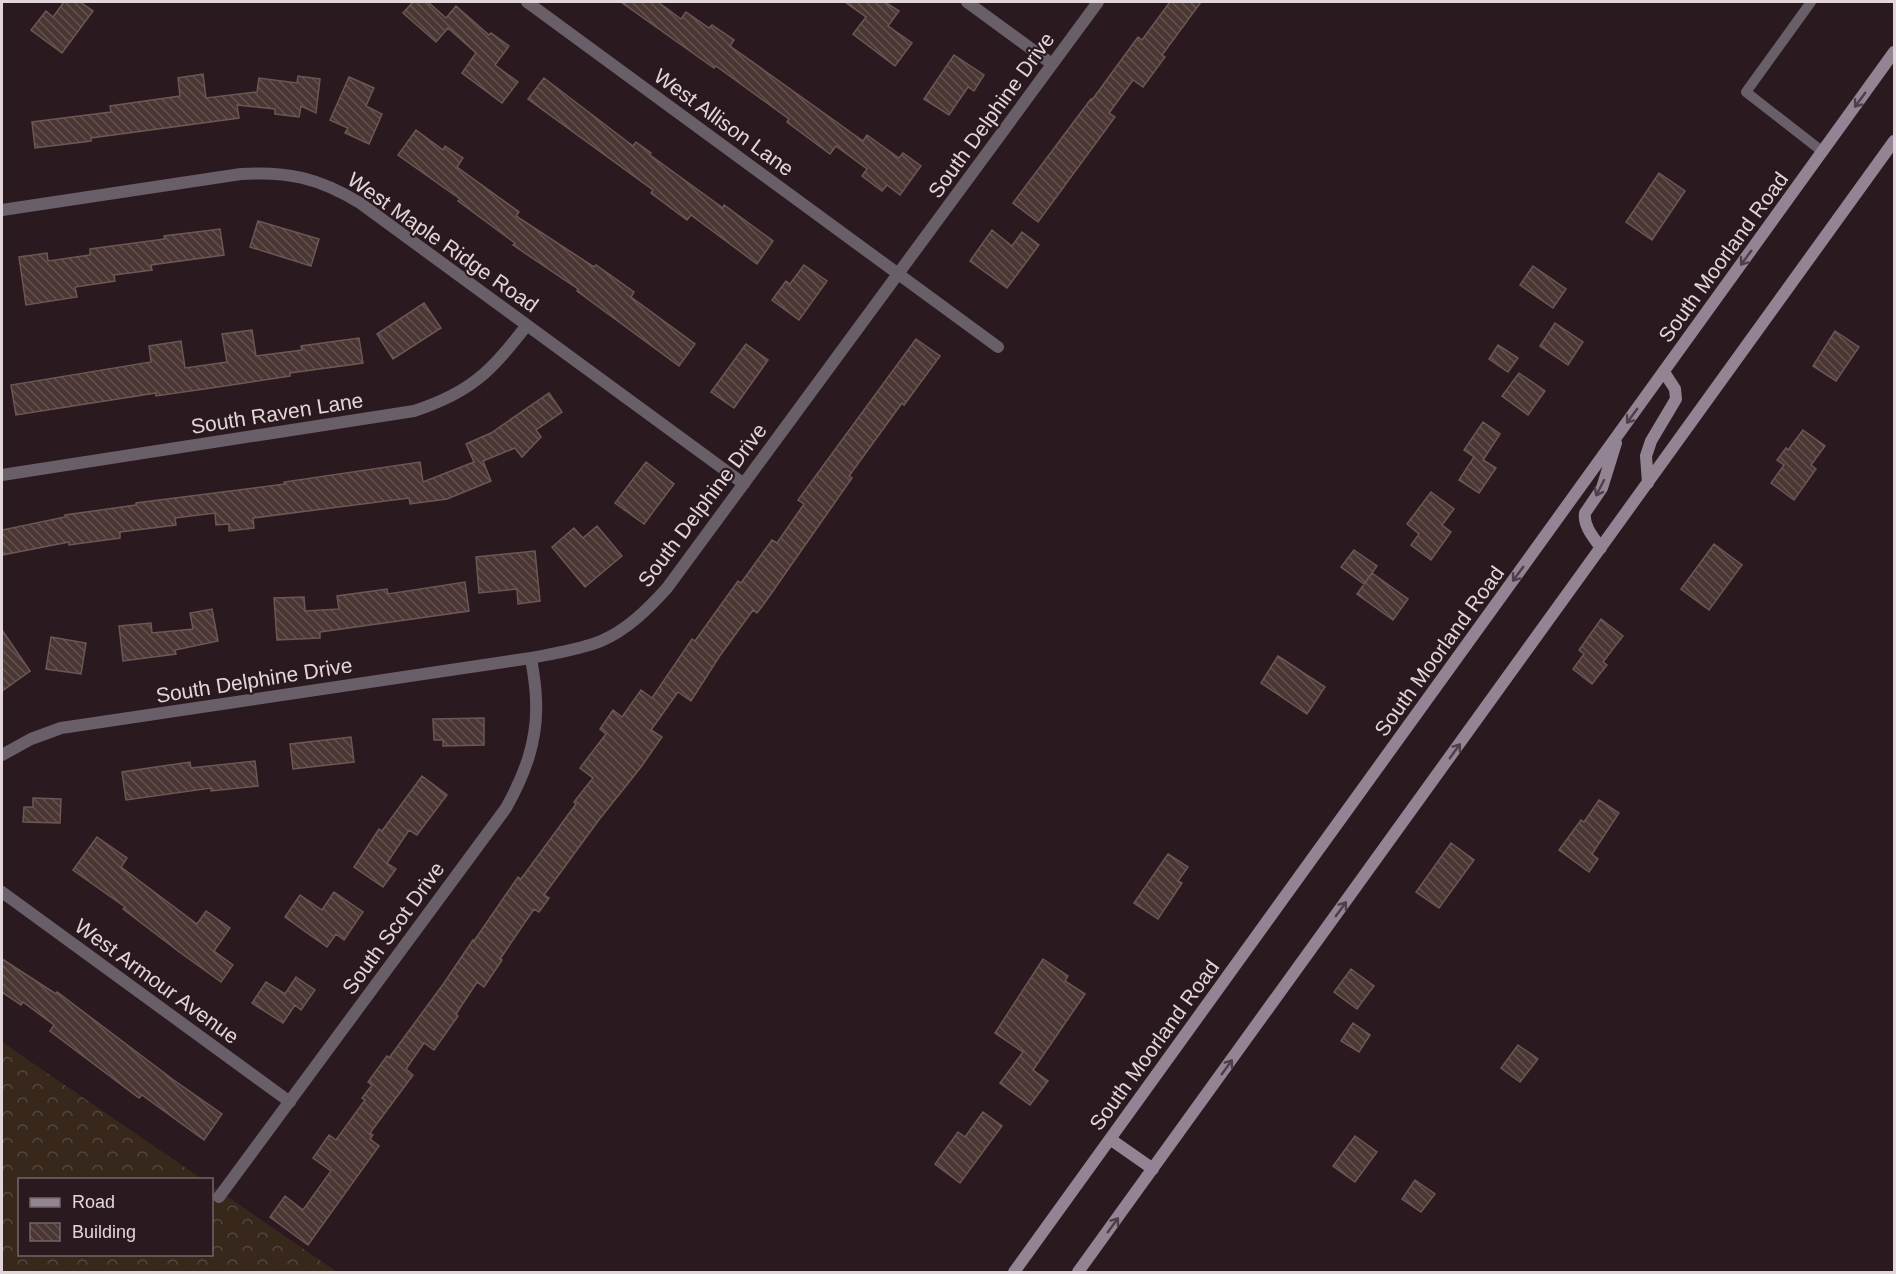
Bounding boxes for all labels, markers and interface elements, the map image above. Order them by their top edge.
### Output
street label: South Delphine Drive [923,28,1059,202]
street label: West Allison Lane [650,64,798,180]
one-way arrow [1854,91,1866,107]
street label: West Maple Ridge Road [343,167,543,317]
street label: South Moorland Road [1654,168,1792,346]
one-way arrow [1740,249,1752,265]
street label: South Raven Lane [189,388,365,438]
one-way arrow [1626,407,1638,423]
street label: South Delphine Drive [633,419,771,591]
one-way arrow [1594,479,1606,497]
street label: South Moorland Road [1370,562,1508,740]
one-way arrow [1512,566,1524,582]
street label: South Delphine Drive [154,653,354,707]
one-way arrow [1449,743,1461,759]
street label: South Scot Drive [337,857,449,999]
one-way arrow [1335,901,1347,917]
street label: West Armour Avenue [71,914,243,1048]
street label: South Moorland Road [1085,956,1223,1134]
one-way arrow [1220,1059,1233,1075]
legend [18,1178,213,1256]
text: Road [72,1192,115,1212]
one-way arrow [1106,1218,1119,1234]
text: Building [72,1222,136,1242]

